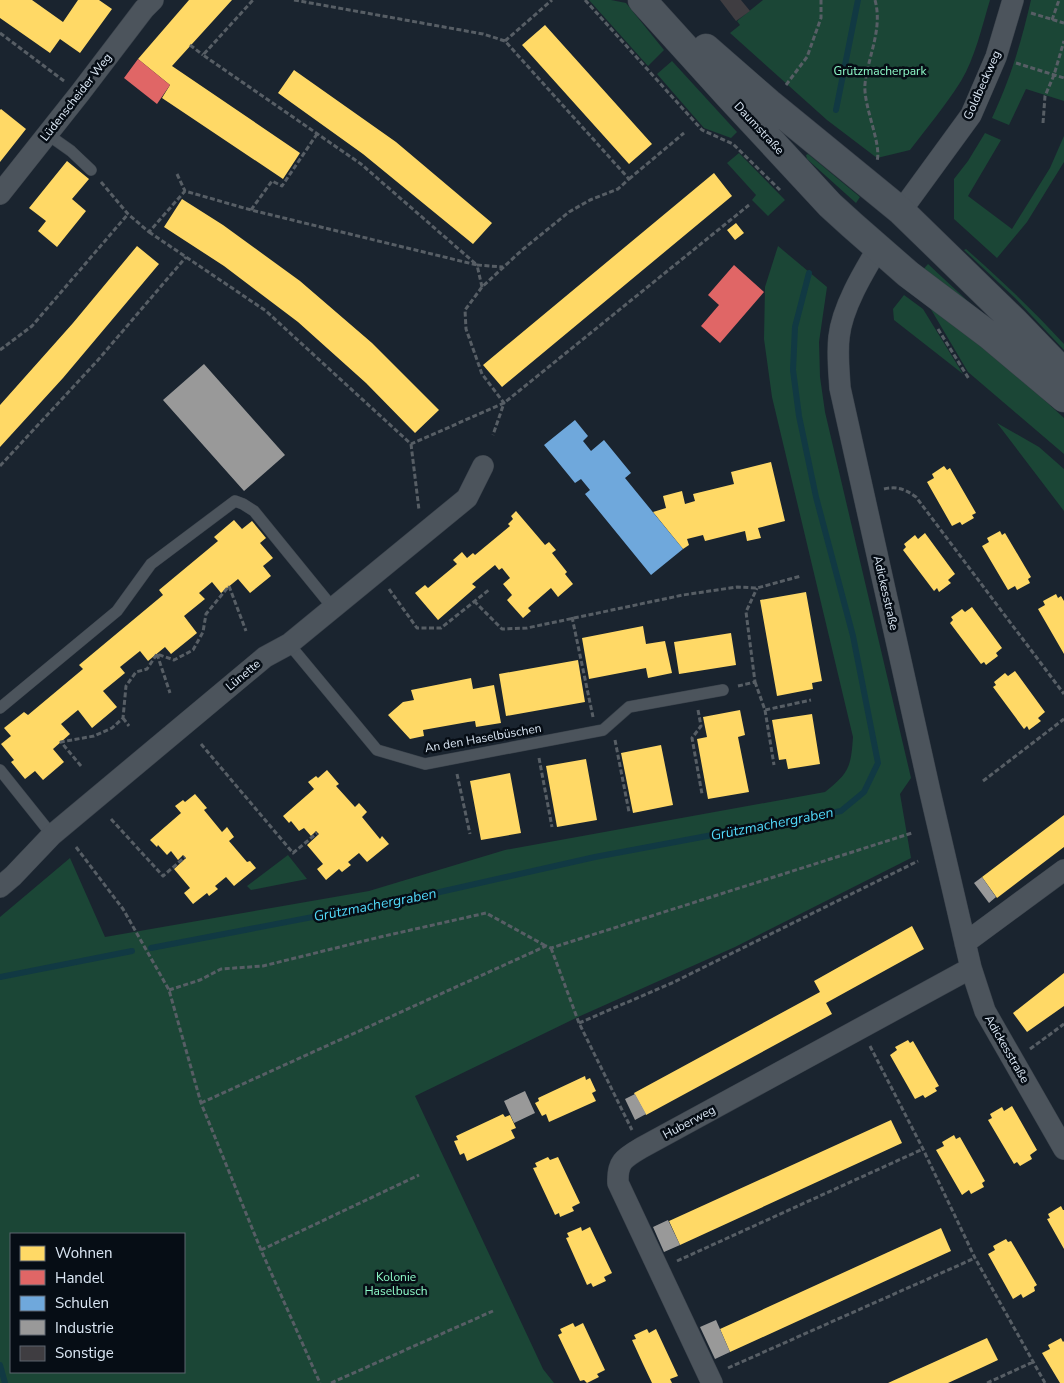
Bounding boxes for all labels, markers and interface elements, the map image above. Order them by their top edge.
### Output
street label: Goldbeckweg [960,48,1004,122]
street label: Lüdenscheider Weg [37,50,115,144]
park label: Grützmacherpark [834,63,927,79]
street label: Daumstraße [730,98,788,158]
street label: Adickesstraße [870,554,902,632]
street label: Lünette [222,656,264,694]
street label: An den Haselbüschen [423,720,543,756]
water label: Grützmachergraben [709,803,835,845]
water label: Grützmachergraben [312,884,438,926]
street label: Adickesstraße [981,1012,1033,1086]
street label: Huberweg [660,1101,718,1143]
legend [10,1233,185,1373]
text: Wohnen [55,1243,113,1263]
text: Handel [55,1268,105,1288]
park label: Kolonie Haselbusch [364,1269,428,1299]
text: Schulen [55,1293,109,1313]
text: Industrie [55,1318,114,1338]
text: Sonstige [55,1343,114,1363]

